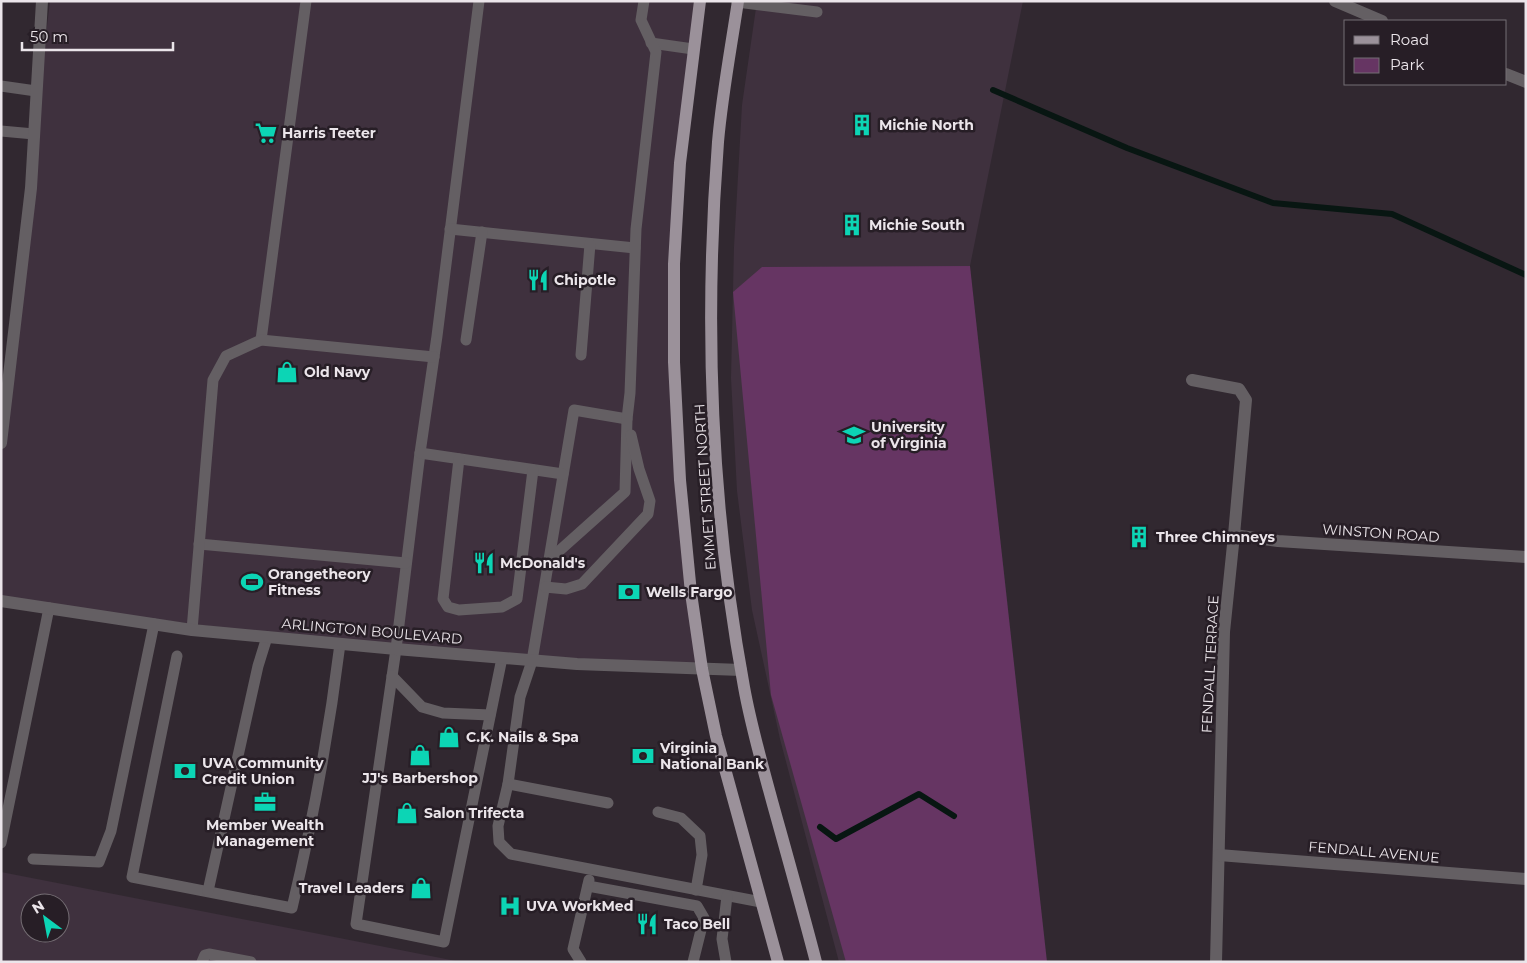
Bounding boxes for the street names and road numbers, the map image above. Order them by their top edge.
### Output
street label: EMMET STREET NORTH [690,403,720,571]
street label: WINSTON ROAD [1322,520,1440,546]
street label: FENDALL TERRACE [1197,595,1223,733]
street label: ARLINGTON BOULEVARD [281,614,463,648]
street label: FENDALL AVENUE [1308,837,1440,867]

